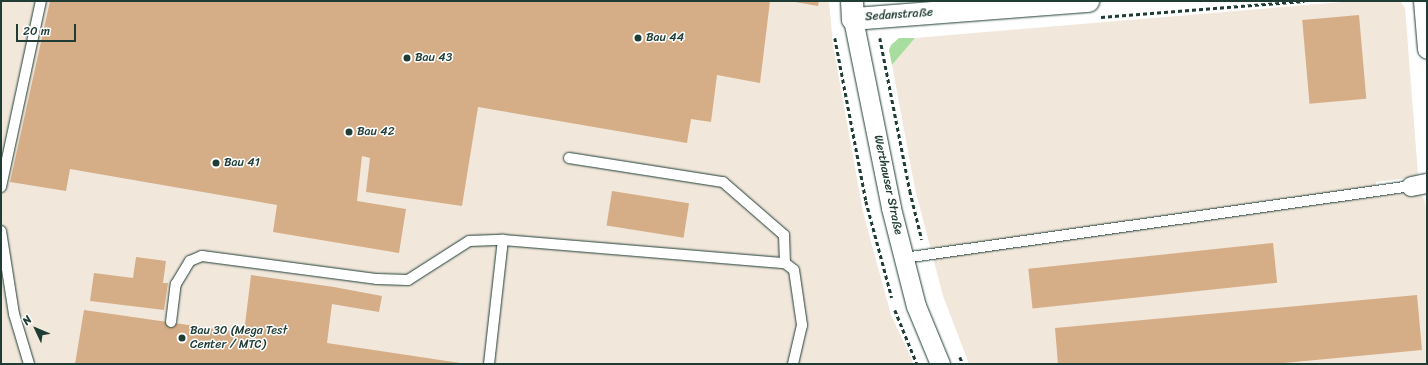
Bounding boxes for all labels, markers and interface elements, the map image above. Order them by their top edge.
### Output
street label: Sedanstraße [865,5,933,25]
scale bar [18,16,78,42]
text: 20 m [23,20,50,42]
place label: Bau 44 [646,31,684,45]
marker: Bau 44 [633,33,643,43]
place label: Bau 43 [415,51,452,65]
marker: Bau 43 [402,53,412,63]
place label: Bau 42 [357,125,395,139]
marker: Bau 42 [344,127,354,137]
street label: Werthauser Straße [870,134,906,236]
place label: Bau 41 [224,156,260,170]
marker: Bau 41 [211,158,221,168]
north arrow [16,309,56,349]
text: N [18,311,36,330]
place label: Bau 30 (Mega Test Center / MTC) [190,324,288,352]
marker: Bau 30 (Mega Test Center / MTC) [177,333,187,343]

